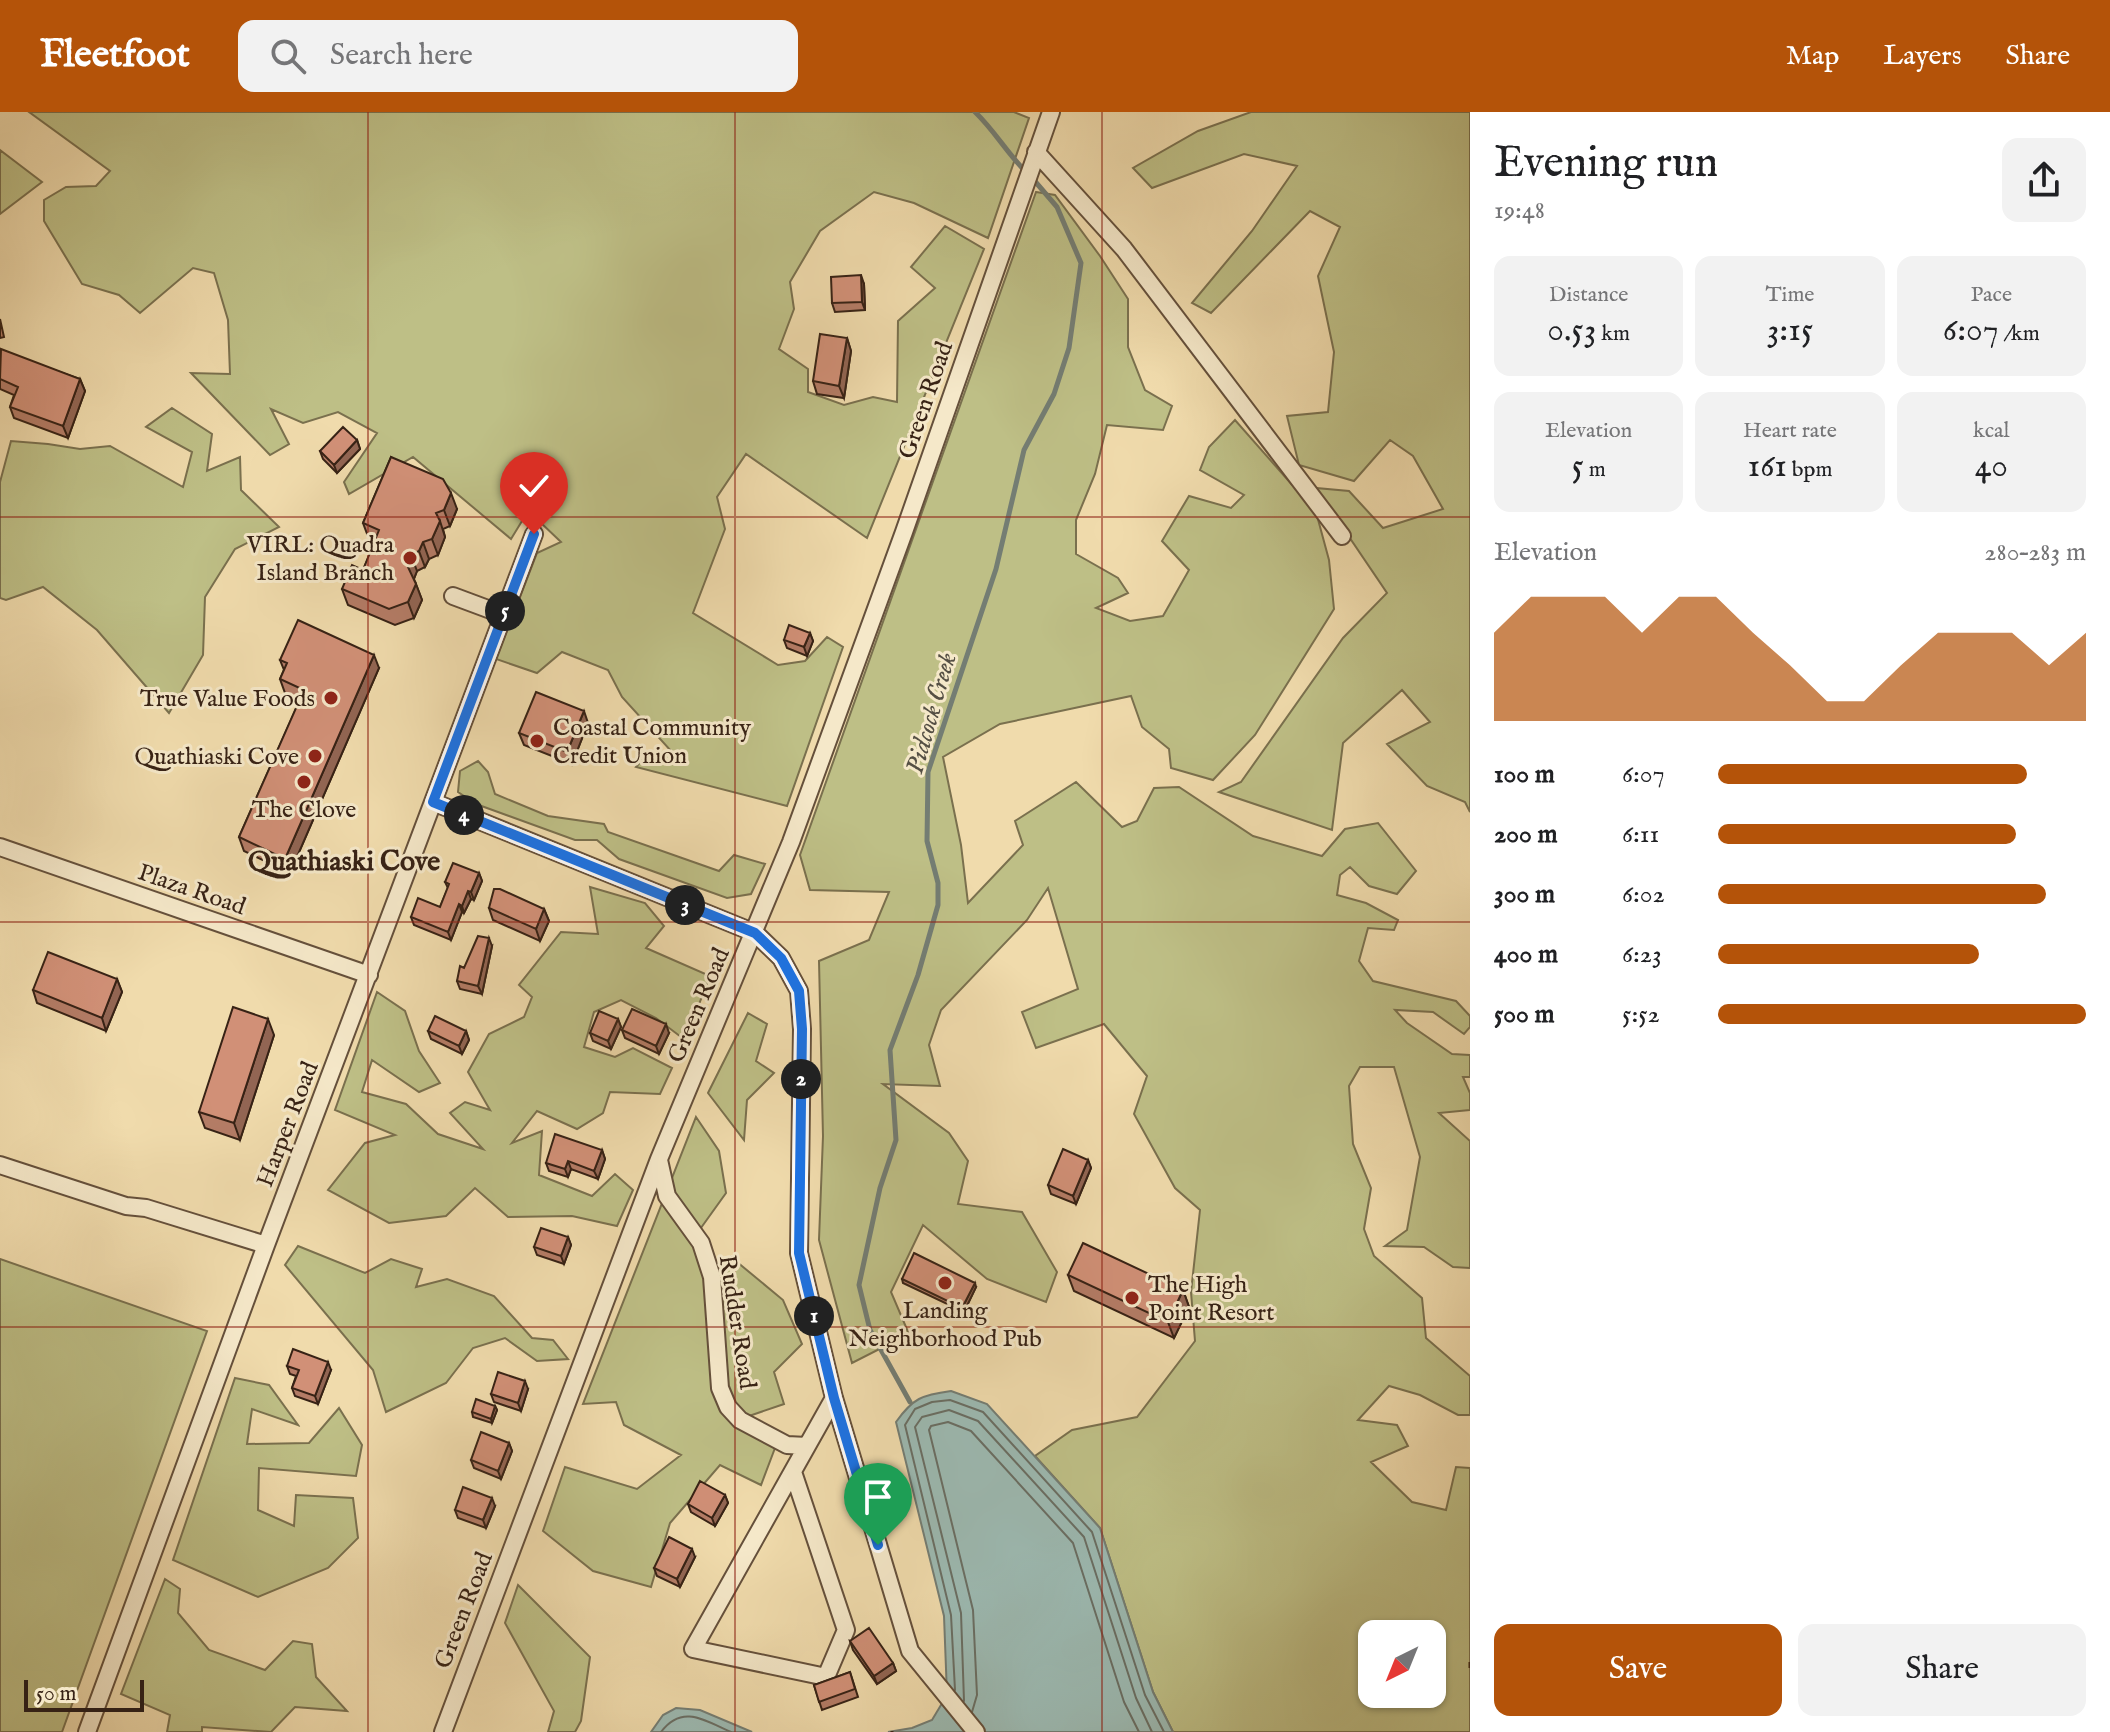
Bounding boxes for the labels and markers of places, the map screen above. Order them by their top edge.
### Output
pin [500,452,568,534]
place label: VIRL: Quadra Island Branch [246,530,395,589]
marker: VIRL: Quadra Island Branch [401,549,419,567]
pin: 5 [485,591,525,631]
place label: True Value Foods [140,684,315,715]
marker: True Value Foods [322,689,340,707]
place label: Coastal Community Credit Union [553,713,751,772]
marker: Coastal Community Credit Union [528,732,546,750]
place label: Quathiaski Cove [134,742,299,773]
marker: Quathiaski Cove [306,747,324,765]
marker: The Clove [295,773,313,791]
place label: The Clove [252,795,356,826]
pin: 4 [444,795,484,835]
pin: 3 [665,885,705,925]
pin: 2 [781,1059,821,1099]
place label: The High Point Resort [1148,1270,1274,1329]
marker: Landing Neighborhood Pub [936,1274,954,1292]
marker: The High Point Resort [1123,1289,1141,1307]
pin: 1 [794,1296,834,1336]
place label: Landing Neighborhood Pub [848,1296,1042,1355]
pin [844,1463,912,1545]

